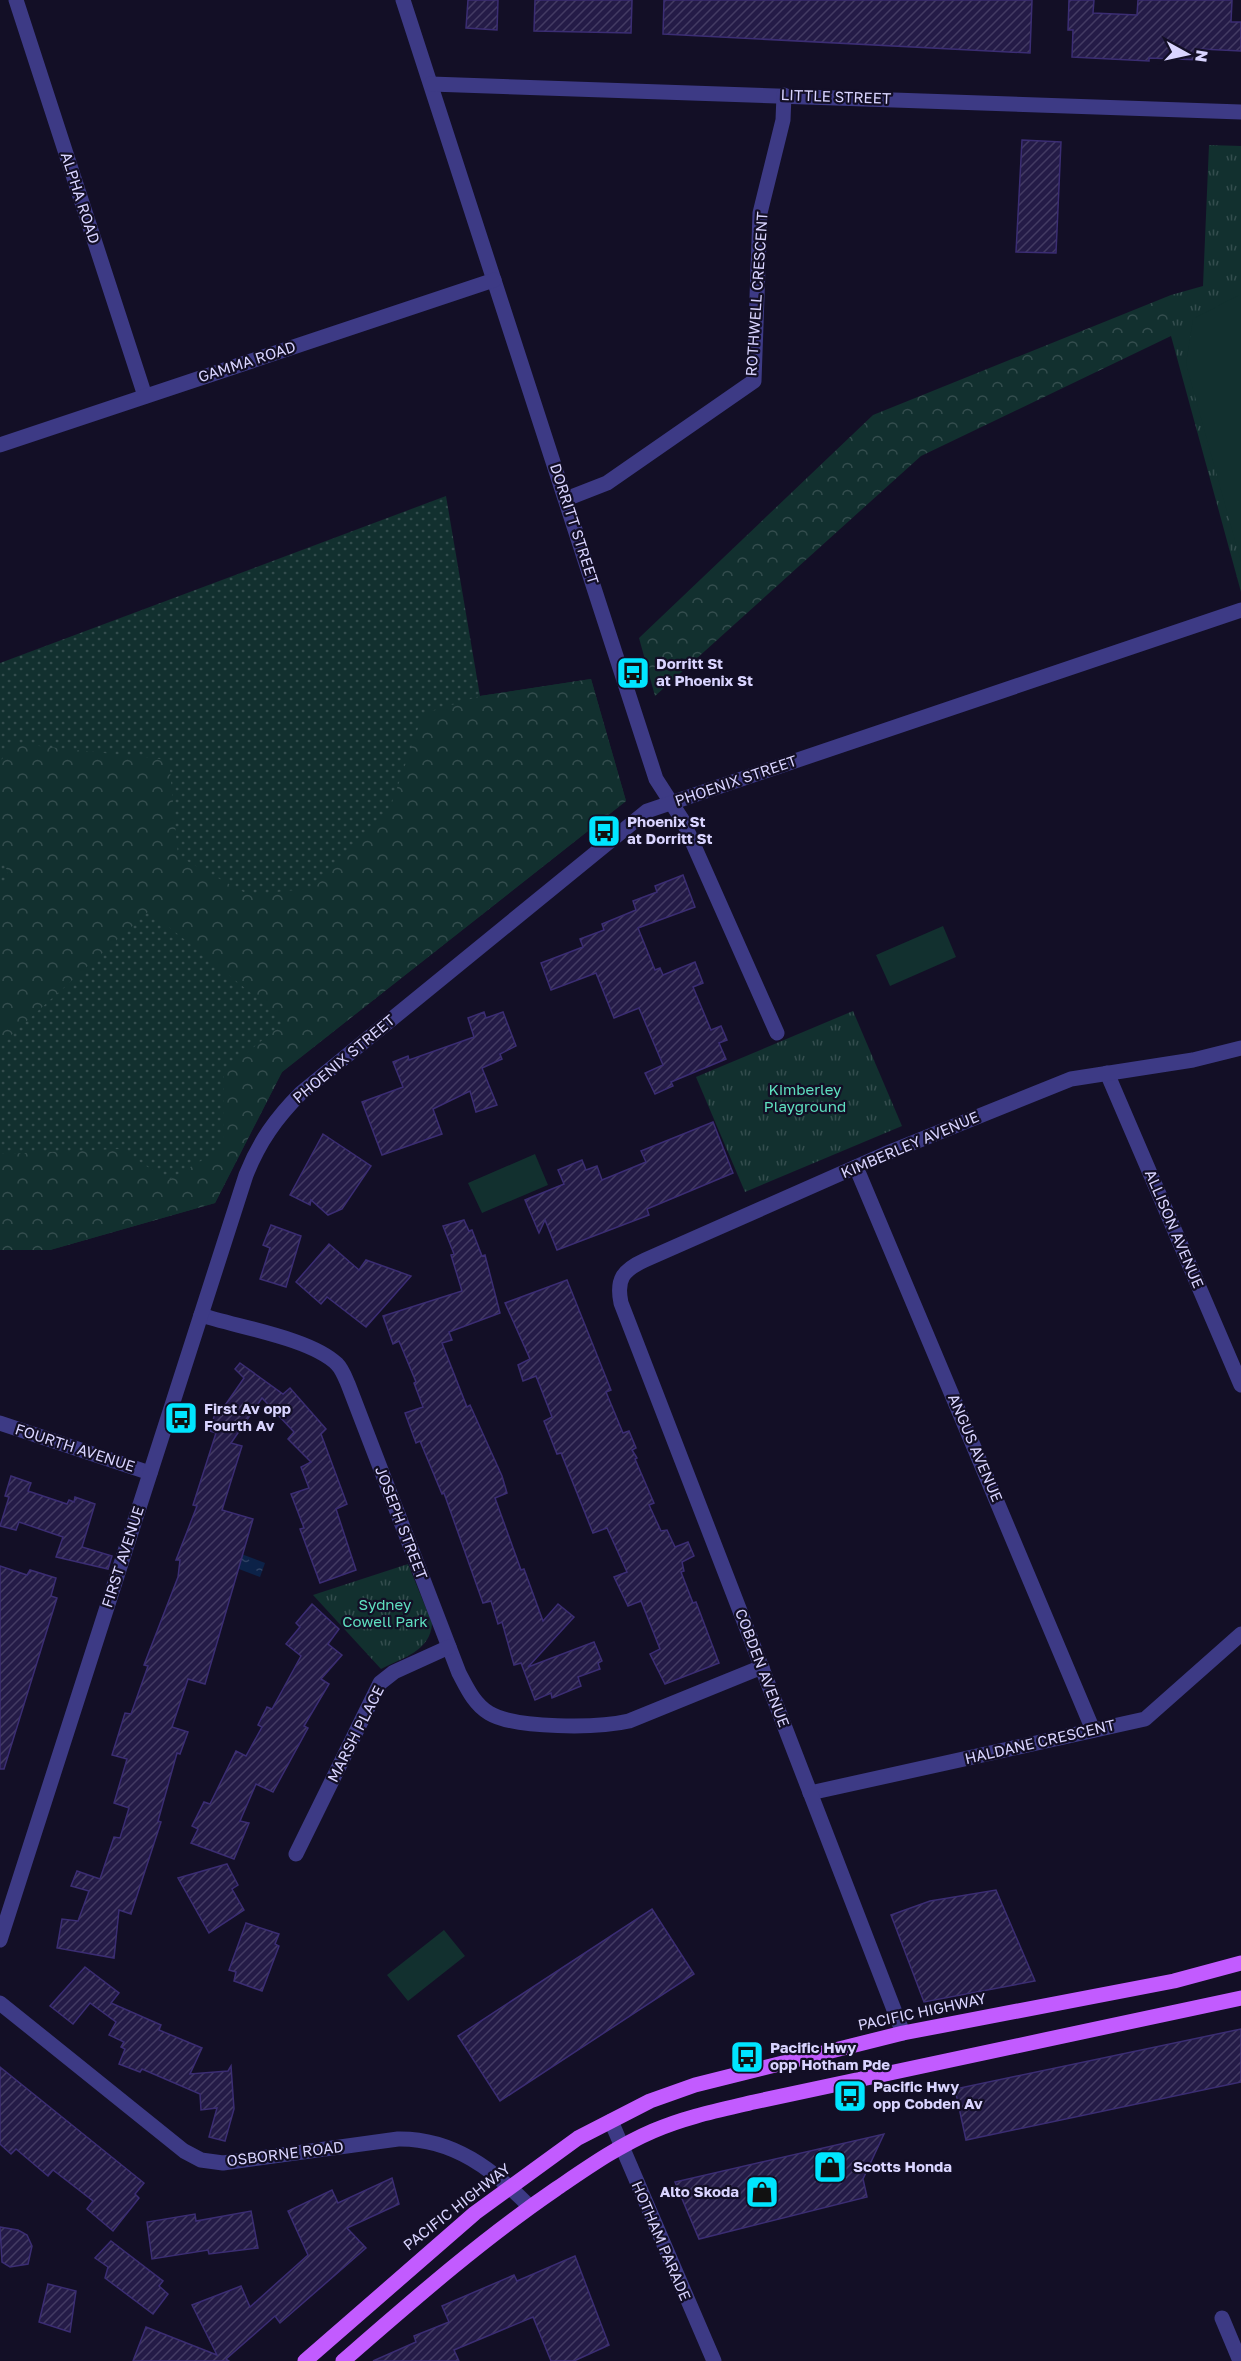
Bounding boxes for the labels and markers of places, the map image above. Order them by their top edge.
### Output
place label: Dorritt St at Phoenix St [656,654,753,689]
bus stop icon: Dorritt St at Phoenix St [615,655,651,691]
place label: Phoenix St at Dorritt St [627,812,713,847]
bus stop icon: Phoenix St at Dorritt St [586,813,622,849]
place label: First Av opp Fourth Av [204,1399,291,1434]
bus stop icon: First Av opp Fourth Av [163,1400,199,1436]
place label: Pacific Hwy opp Hotham Pde [770,2038,890,2073]
bus stop icon: Pacific Hwy opp Hotham Pde [729,2039,765,2075]
place label: Pacific Hwy opp Cobden Av [873,2077,983,2112]
bus stop icon: Pacific Hwy opp Cobden Av [832,2078,868,2114]
shop icon: Scotts Honda [812,2149,848,2185]
place label: Scotts Honda [853,2157,952,2175]
shop icon: Alto Skoda [744,2174,780,2210]
place label: Alto Skoda [660,2182,739,2200]

